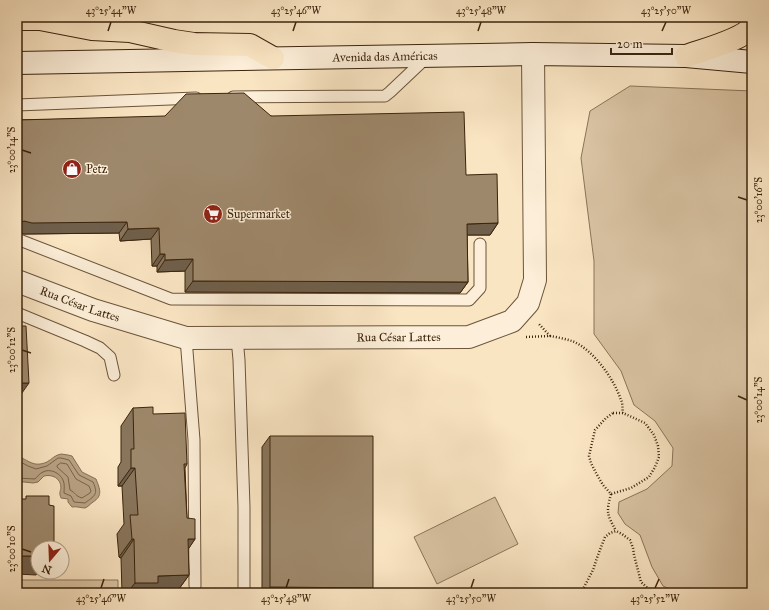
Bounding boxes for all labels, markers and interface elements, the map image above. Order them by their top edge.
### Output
text: 43°25'44"W [86,5,137,17]
text: 43°25'46"W [271,5,322,17]
text: 43°25'48"W [456,5,507,17]
text: 43°25'50"W [641,5,691,17]
scale bar [611,30,672,56]
text: 20 m [617,37,643,51]
street label: Avenida das Américas [331,49,438,65]
text: 23°00'14"S [6,126,18,173]
shop icon: Petz [61,158,83,180]
place label: Petz [86,162,108,176]
text: 23°00'16"S [753,177,765,223]
supermarket icon: Supermarket [202,203,224,225]
place label: Supermarket [227,207,291,221]
street label: Rua César Lattes [38,283,121,325]
text: 23°00'12"S [6,327,18,373]
street label: Rua César Lattes [357,330,441,344]
text: 23°00'14"S [753,376,765,423]
text: 23°00'10"S [6,525,18,572]
north arrow [30,540,70,580]
text: N [40,561,53,577]
text: 43°25'46"W [76,593,127,605]
text: 43°25'48"W [261,593,312,605]
text: 43°25'50"W [446,593,496,605]
text: 43°25'52"W [631,593,680,605]

